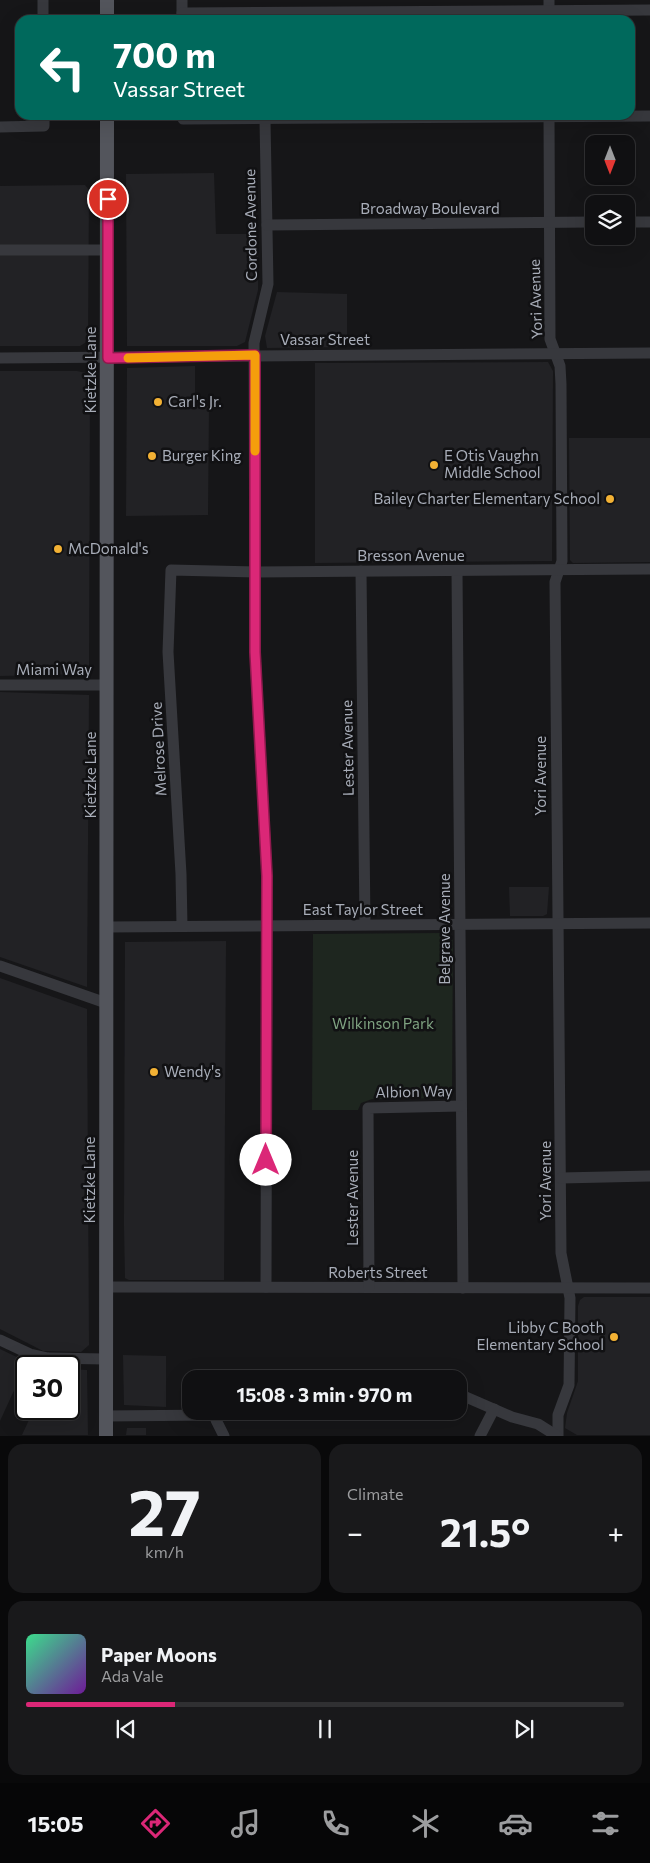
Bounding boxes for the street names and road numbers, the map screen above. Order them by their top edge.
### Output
street label: Cordone Avenue [240,169,260,281]
street label: Broadway Boulevard [360,199,500,217]
street label: Yori Avenue [525,259,545,339]
street label: Kietzke Lane [81,326,99,413]
street label: Vassar Street [280,330,370,348]
street label: Bresson Avenue [357,546,465,564]
street label: Miami Way [16,660,92,678]
street label: Lester Avenue [337,700,357,796]
street label: Melrose Drive [147,701,169,797]
street label: Kietzke Lane [81,731,99,818]
street label: Yori Avenue [531,736,549,816]
street label: Belgrave Avenue [435,873,453,985]
street label: East Taylor Street [303,900,423,918]
street label: Albion Way [375,1081,453,1101]
street label: Kietzke Lane [80,1136,98,1223]
street label: Yori Avenue [536,1141,554,1221]
street label: Lester Avenue [343,1150,361,1246]
street label: Roberts Street [328,1263,428,1281]

